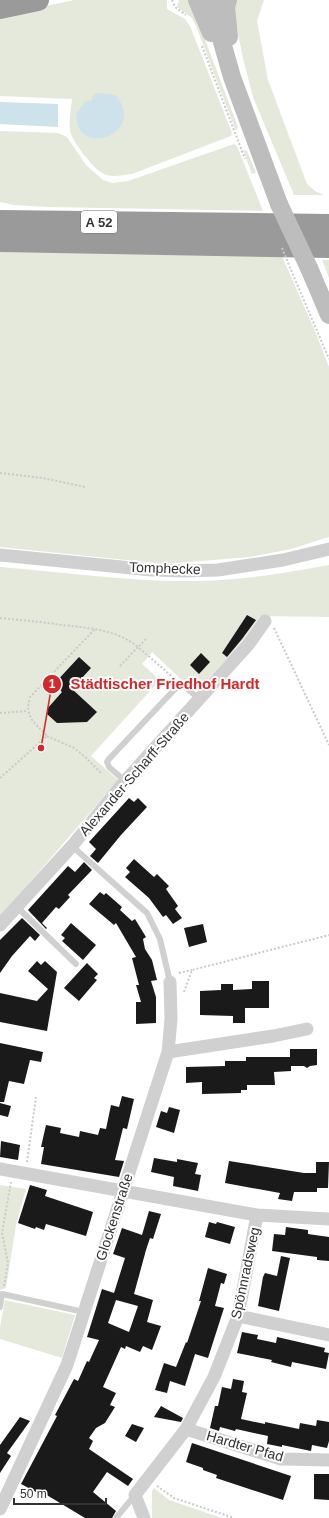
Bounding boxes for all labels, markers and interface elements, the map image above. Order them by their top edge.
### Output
road number: A 52 [81,211,117,233]
street label: Tomphecke [129,559,201,577]
callout: Städtischer Friedhof Hardt [42,671,267,698]
text: Städtischer Friedhof Hardt [70,675,260,692]
text: 1 [49,677,56,691]
street label: Alexander-Scharff-Straße [76,709,192,839]
street label: Glockenstraße [92,1171,136,1263]
street label: Spönnradsweg [227,1226,263,1320]
street label: Hardter Pfad [205,1427,285,1465]
scale bar [14,1480,106,1506]
text: 50 m [20,1487,47,1501]

